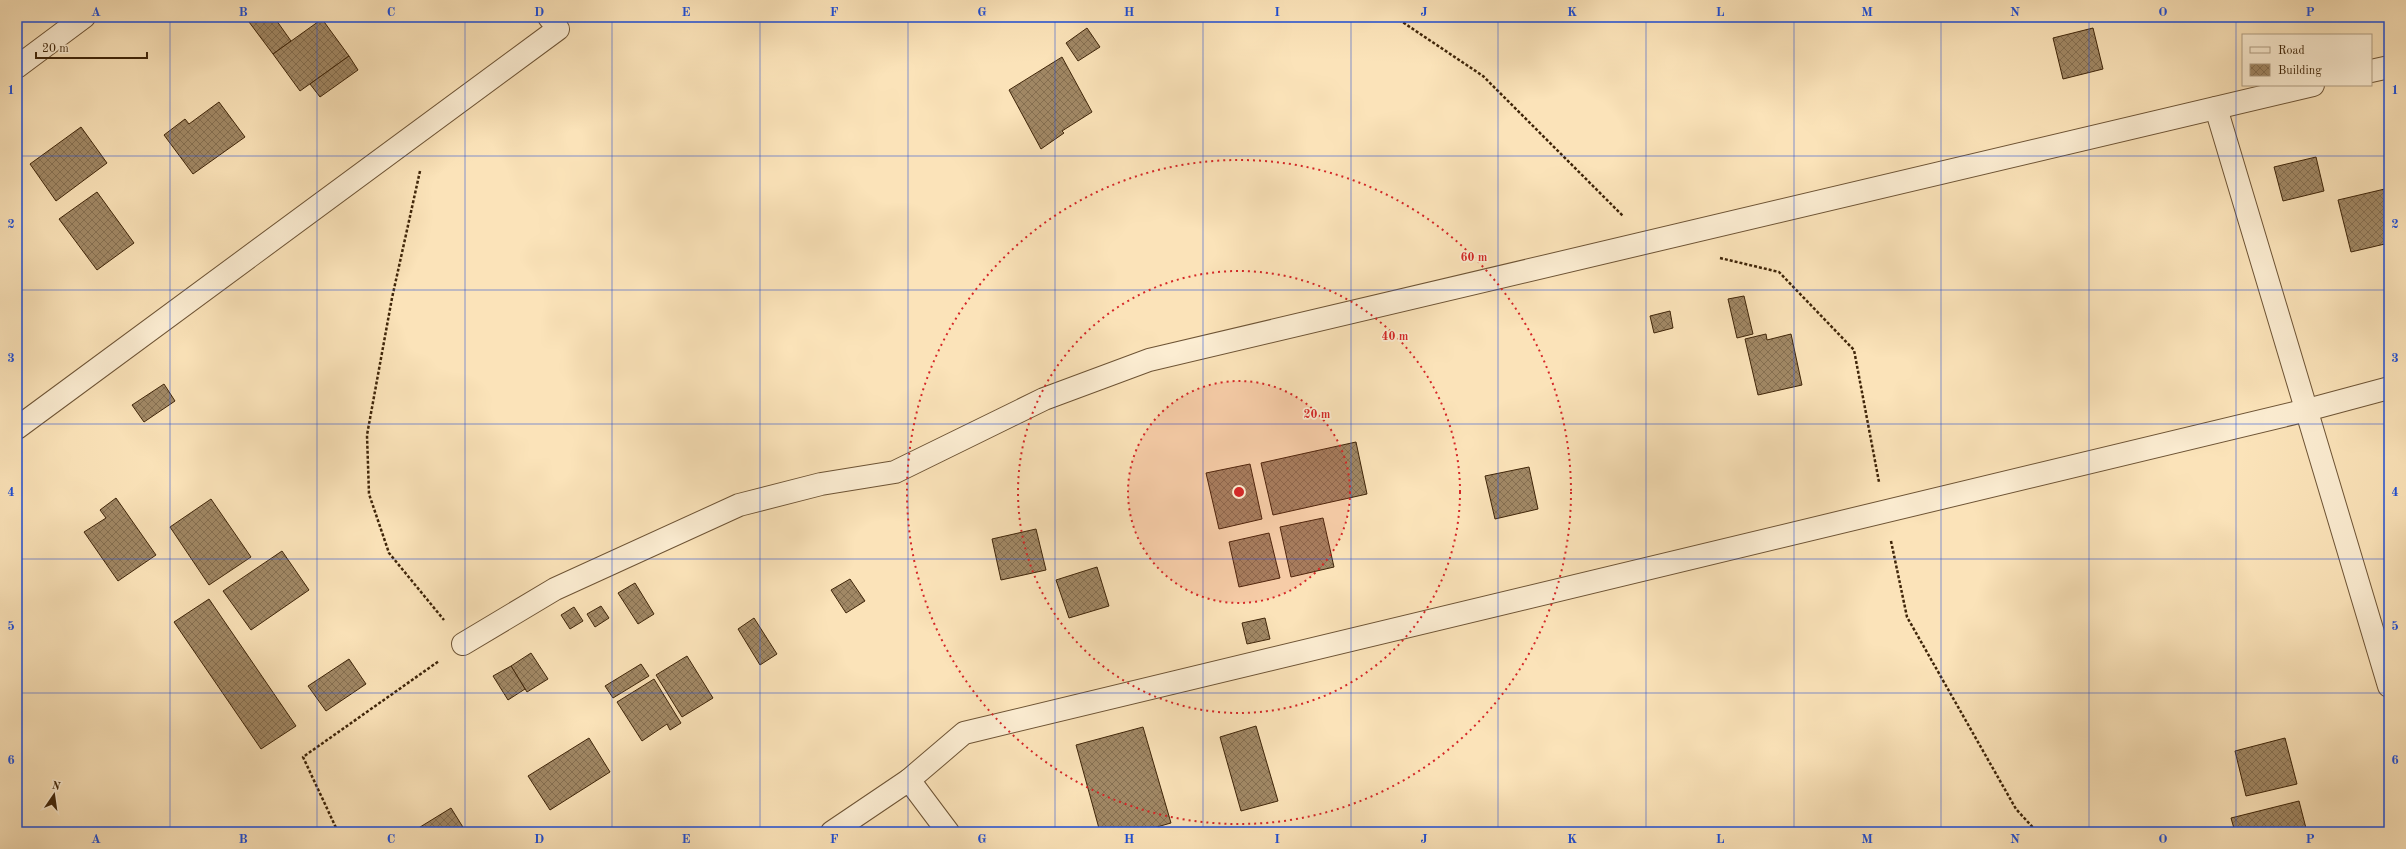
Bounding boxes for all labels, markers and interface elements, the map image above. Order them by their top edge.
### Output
text: A [91,6,101,19]
text: B [238,6,248,19]
text: C [387,6,395,19]
text: D [534,6,544,19]
text: E [682,6,691,19]
text: F [830,6,839,19]
text: G [977,6,987,19]
text: H [1124,6,1135,19]
text: I [1274,6,1280,19]
text: J [1420,6,1428,19]
text: K [1567,6,1577,19]
text: L [1716,6,1725,19]
text: M [1861,6,1873,19]
text: N [2010,6,2020,19]
text: O [2158,6,2168,19]
text: P [2305,6,2315,19]
scale bar [36,34,147,60]
legend [2242,34,2372,86]
text: 20 m [42,43,69,55]
text: Road [2278,45,2305,57]
text: Building [2278,65,2322,77]
text: 1 [7,84,15,97]
text: 1 [2391,84,2399,97]
text: 2 [7,218,15,231]
text: 2 [2391,218,2399,231]
text: 60 m [1461,252,1488,264]
text: 40 m [1382,331,1409,343]
text: 3 [7,352,15,365]
text: 3 [2391,352,2399,365]
text: 20 m [1304,409,1331,421]
centre of rings [1232,485,1246,499]
text: 4 [7,486,15,499]
text: 4 [2391,486,2399,499]
text: 5 [7,620,15,633]
text: 5 [2391,620,2399,633]
text: 6 [7,754,15,767]
text: 6 [2391,754,2399,767]
north arrow [34,775,74,815]
text: N [51,780,62,793]
text: A [91,833,101,846]
text: B [238,833,248,846]
text: C [387,833,395,846]
text: D [534,833,544,846]
text: E [682,833,691,846]
text: F [830,833,839,846]
text: G [977,833,987,846]
text: H [1124,833,1135,846]
text: I [1274,833,1280,846]
text: J [1420,833,1428,846]
text: K [1567,833,1577,846]
text: L [1716,833,1725,846]
text: M [1861,833,1873,846]
text: N [2010,833,2020,846]
text: O [2158,833,2168,846]
text: P [2305,833,2315,846]

